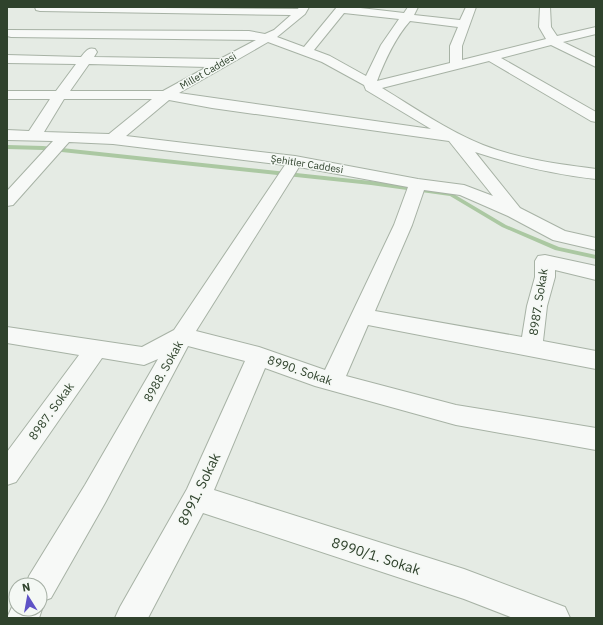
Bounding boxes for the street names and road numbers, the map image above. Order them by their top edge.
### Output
street label: Millet Caddesi [177,50,239,92]
street label: Şehitler Caddesi [270,152,344,176]
street label: 8987. Sokak [525,267,551,337]
street label: 8988. Sokak [140,337,186,404]
street label: 8990. Sokak [266,352,335,388]
street label: 8987. Sokak [25,379,77,443]
street label: 8991. Sokak [174,449,225,528]
street label: 8990/1. Sokak [329,533,423,579]

